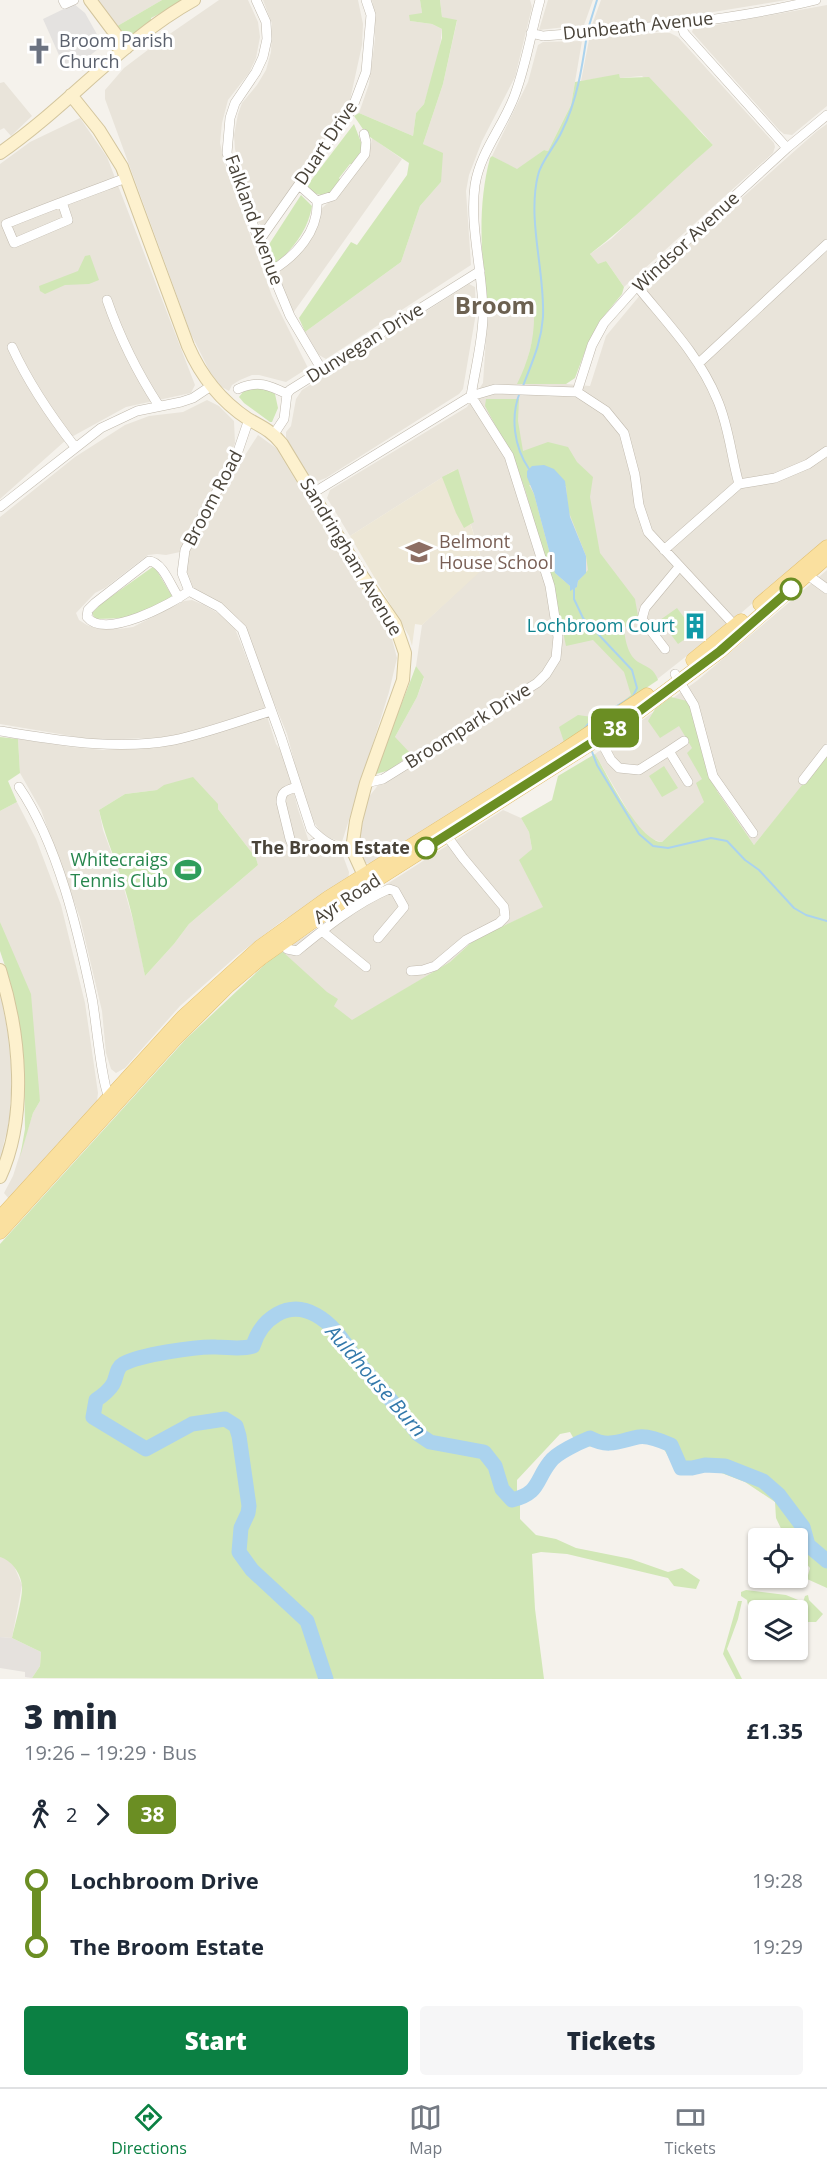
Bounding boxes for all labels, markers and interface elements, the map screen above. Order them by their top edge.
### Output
street label: Dunbeath Avenue [562,5,714,45]
place label: Broom Parish Church [59,28,173,73]
church icon: Broom Parish Church [24,36,54,66]
street label: Duart Drive [288,96,362,189]
street label: Falkland Avenue [220,151,290,288]
street label: Windsor Avenue [627,186,744,297]
district label: Broom [455,288,535,321]
street label: Dunvegan Drive [301,297,428,388]
street label: Broom Road [177,446,247,549]
street label: Sandringham Avenue [295,473,408,640]
place label: Belmont House School [439,529,553,574]
school or university icon: Belmont House School [404,537,434,567]
unlabelled marker [780,578,802,600]
building icon: Lochbroom Court [680,611,710,641]
place label: Lochbroom Court [527,613,675,637]
street label: Broompark Drive [400,677,535,773]
line badge: 38 [588,708,642,748]
text: 38 [603,714,627,742]
place label: The Broom Estate [251,835,410,859]
marker: The Broom Estate [415,837,437,859]
place label: Whitecraigs Tennis Club [70,847,168,892]
sports icon: Whitecraigs Tennis Club [173,855,203,885]
street label: Ayr Road [308,868,385,929]
water label: Auldhouse Burn [319,1317,433,1442]
map controls [748,1528,808,1660]
button: locate [748,1528,808,1588]
button: layers [748,1600,808,1660]
text: 3 min [24,1694,118,1739]
text: £1.35 [746,1715,803,1745]
text: 19:26 – 19:29 · Bus [24,1739,197,1766]
icon: walk [24,1798,57,1831]
icon: forward [86,1798,119,1831]
text: 38 [140,1800,164,1828]
text: 2 [66,1801,77,1828]
text: Lochbroom Drive [70,1865,259,1895]
text: 19:28 [752,1867,803,1894]
text: The Broom Estate [70,1931,264,1961]
text: 19:29 [752,1933,803,1960]
button: Start [24,2006,408,2075]
button: Tickets [420,2006,803,2075]
tab: Directions [111,2101,187,2159]
tab: Map [409,2101,442,2159]
tab: Tickets [665,2101,716,2159]

